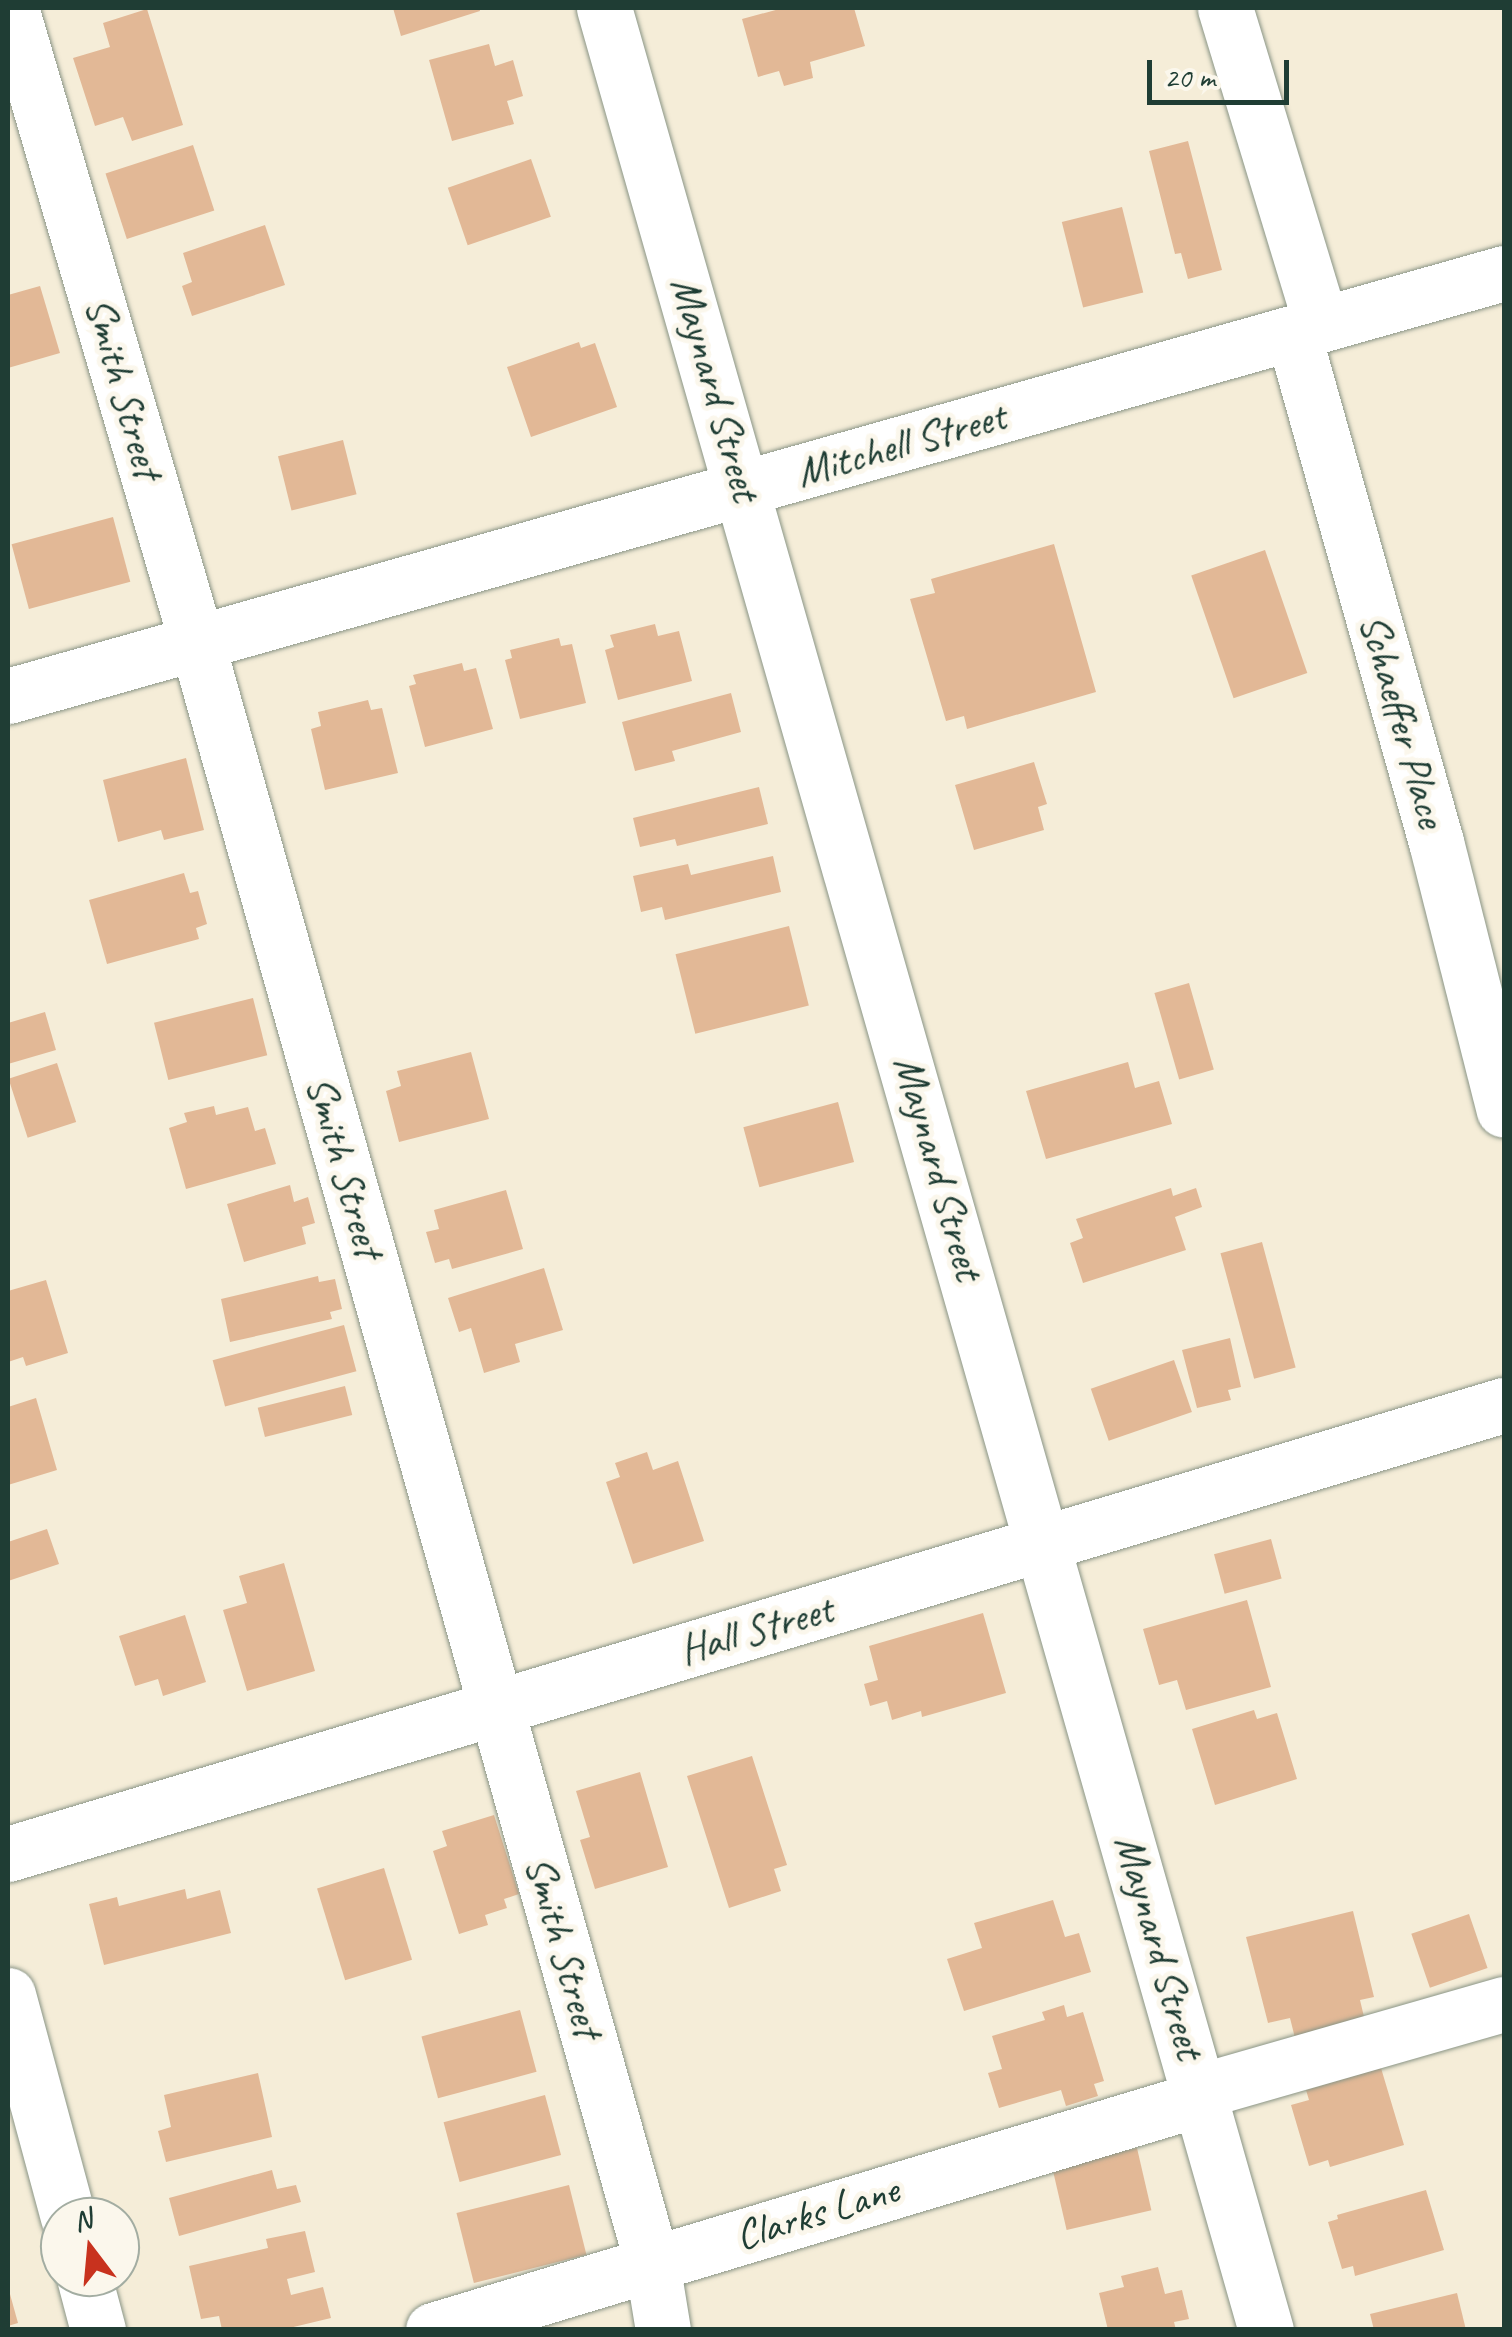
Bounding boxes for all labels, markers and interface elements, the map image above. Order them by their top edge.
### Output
scale bar [1152,40,1294,102]
text: 20 m [1164,58,1215,96]
street label: Maynard Street [659,271,771,507]
street label: Smith Street [73,291,173,485]
street label: Mitchell Street [790,391,1012,499]
street label: Schaeffer Place [1348,609,1456,833]
street label: Maynard Street [882,1050,994,1286]
street label: Smith Street [294,1070,394,1264]
street label: Hall Street [673,1584,839,1676]
street label: Maynard Street [1103,1829,1215,2065]
street label: Smith Street [513,1850,613,2044]
street label: Clarks Lane [729,2164,905,2262]
north arrow [40,2197,140,2297]
text: N [69,2200,95,2239]

